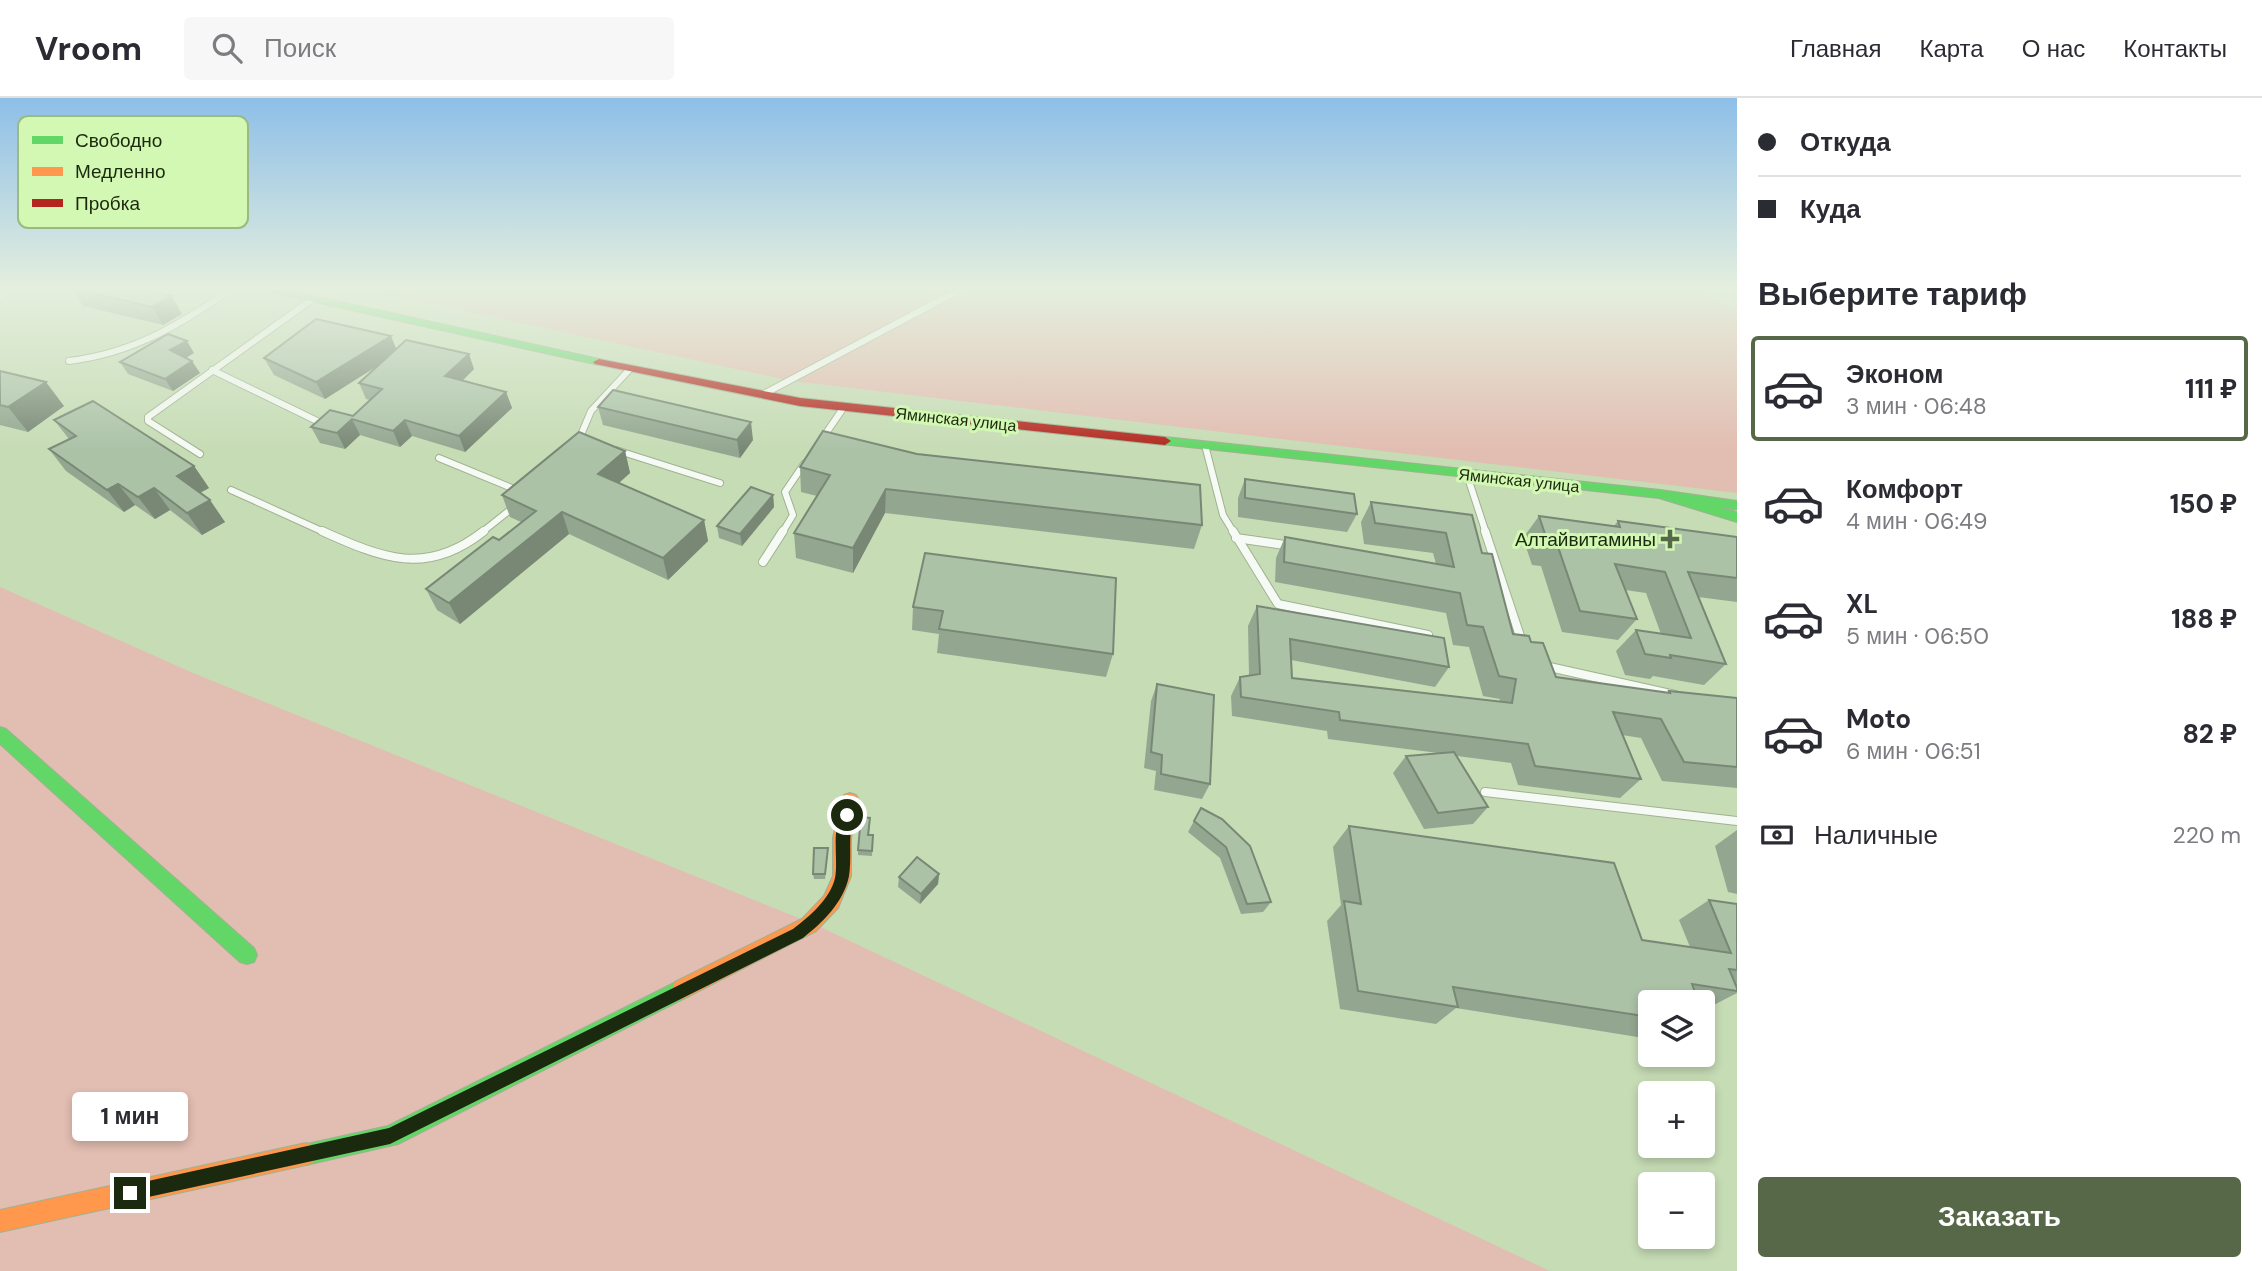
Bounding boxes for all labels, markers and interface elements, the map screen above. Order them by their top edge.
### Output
search box [184,17,674,80]
text: Vroom [35,27,142,70]
icon: search [208,29,246,67]
text: Поиск [264,31,336,65]
text: Главная [1790,33,1881,64]
text: Карта [1919,33,1984,64]
text: О нас [2022,33,2085,64]
text: Контакты [2123,33,2227,64]
legend [18,116,248,228]
text: Откуда [1800,125,1891,159]
text: Свободно [75,128,162,153]
text: Медленно [75,159,165,184]
text: Пробка [75,191,140,216]
text: Куда [1800,192,1861,226]
text: Выберите тариф [1758,273,2027,315]
icon: car [1762,357,1825,420]
text: Эконом [1846,357,1944,391]
text: 111 ₽ [2185,372,2237,406]
text: 3 мин · 06:48 [1846,391,1987,421]
street label: Яминская улица [894,403,1018,436]
street label: Яминская улица [1457,464,1581,497]
icon: car [1762,472,1825,535]
text: Комфорт [1846,472,1963,506]
text: 150 ₽ [2170,487,2237,521]
text: 4 мин · 06:49 [1846,506,1987,536]
place label: Алтайвитамины [1515,527,1656,552]
marker: Алтайвитамины [1662,531,1678,547]
icon: car [1762,587,1825,650]
text: XL [1846,587,1878,621]
text: 188 ₽ [2171,602,2237,636]
text: 5 мин · 06:50 [1846,621,1989,651]
icon: car [1762,702,1825,765]
text: Moto [1846,702,1911,736]
text: 82 ₽ [2183,717,2237,751]
text: 6 мин · 06:51 [1846,736,1981,766]
route start [831,799,863,831]
icon: cash [1758,816,1796,854]
text: Наличные [1814,818,1938,852]
text: 220 m [2172,820,2241,850]
map controls [1638,990,1715,1249]
button: layers [1638,990,1715,1067]
button: + [1638,1081,1715,1158]
callout: 1 мин [72,1091,188,1140]
text: 1 мин [101,1101,159,1131]
button: − [1638,1172,1715,1249]
route end [114,1177,146,1209]
button: Заказать [1758,1177,2241,1257]

